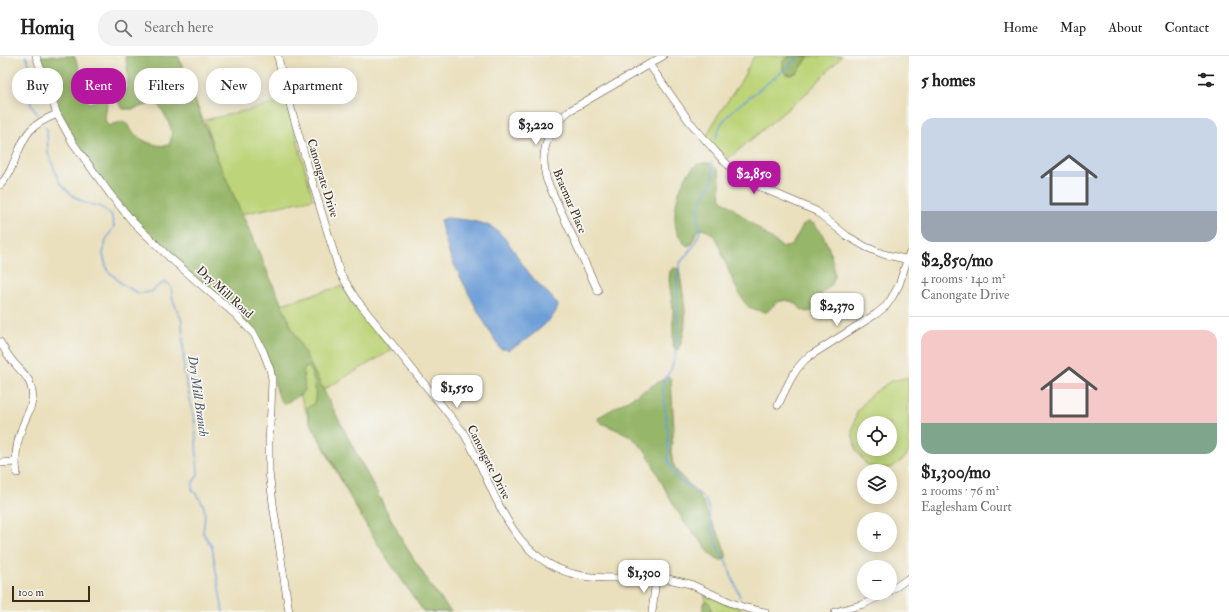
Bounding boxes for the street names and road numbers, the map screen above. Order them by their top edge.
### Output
street label: Canongate Drive [303,137,342,219]
street label: Braemar Place [549,167,590,236]
street label: Dry Mill Road [193,263,256,322]
street label: Canongate Drive [463,422,514,502]

